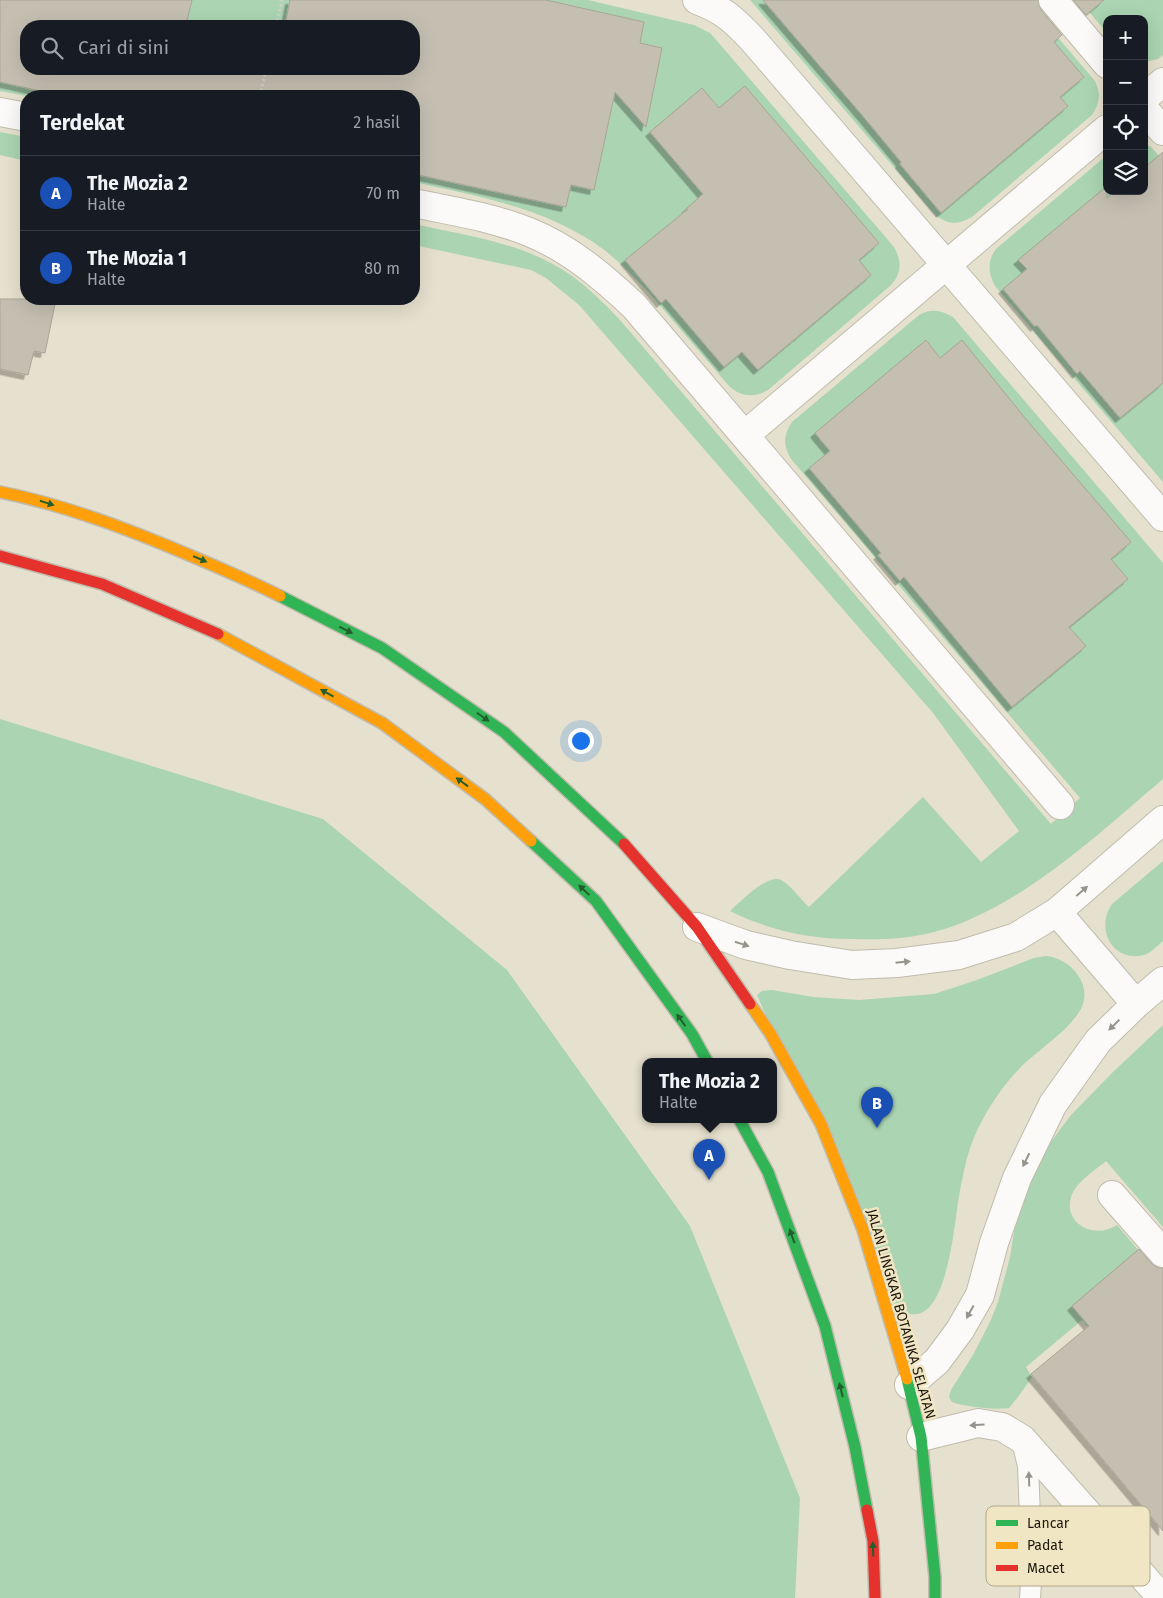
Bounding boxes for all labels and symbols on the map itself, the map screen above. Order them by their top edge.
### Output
one-way arrow [40,500,55,508]
one-way arrow [193,556,207,564]
one-way arrow [339,626,353,634]
one-way arrow [320,689,334,697]
one-way arrow [476,712,490,722]
your location [568,728,594,754]
one-way arrow [455,777,469,787]
one-way arrow [578,884,590,896]
one-way arrow [1075,885,1088,896]
one-way arrow [735,940,750,948]
one-way arrow [895,958,911,966]
one-way arrow [676,1013,686,1027]
one-way arrow [1108,1019,1120,1031]
pin: B [861,1087,893,1128]
pin: A [693,1139,725,1180]
one-way arrow [1021,1153,1029,1167]
street label: JALAN LINGKAR BOTANIKA SELATAN [863,1207,939,1421]
one-way arrow [788,1228,795,1243]
one-way arrow [966,1305,974,1320]
one-way arrow [837,1383,845,1398]
one-way arrow [969,1422,985,1430]
one-way arrow [1024,1471,1032,1487]
legend [986,1506,1150,1586]
text: Lancar [1027,1515,1070,1532]
text: Padat [1027,1537,1064,1554]
one-way arrow [869,1541,877,1557]
text: Macet [1027,1560,1066,1577]

